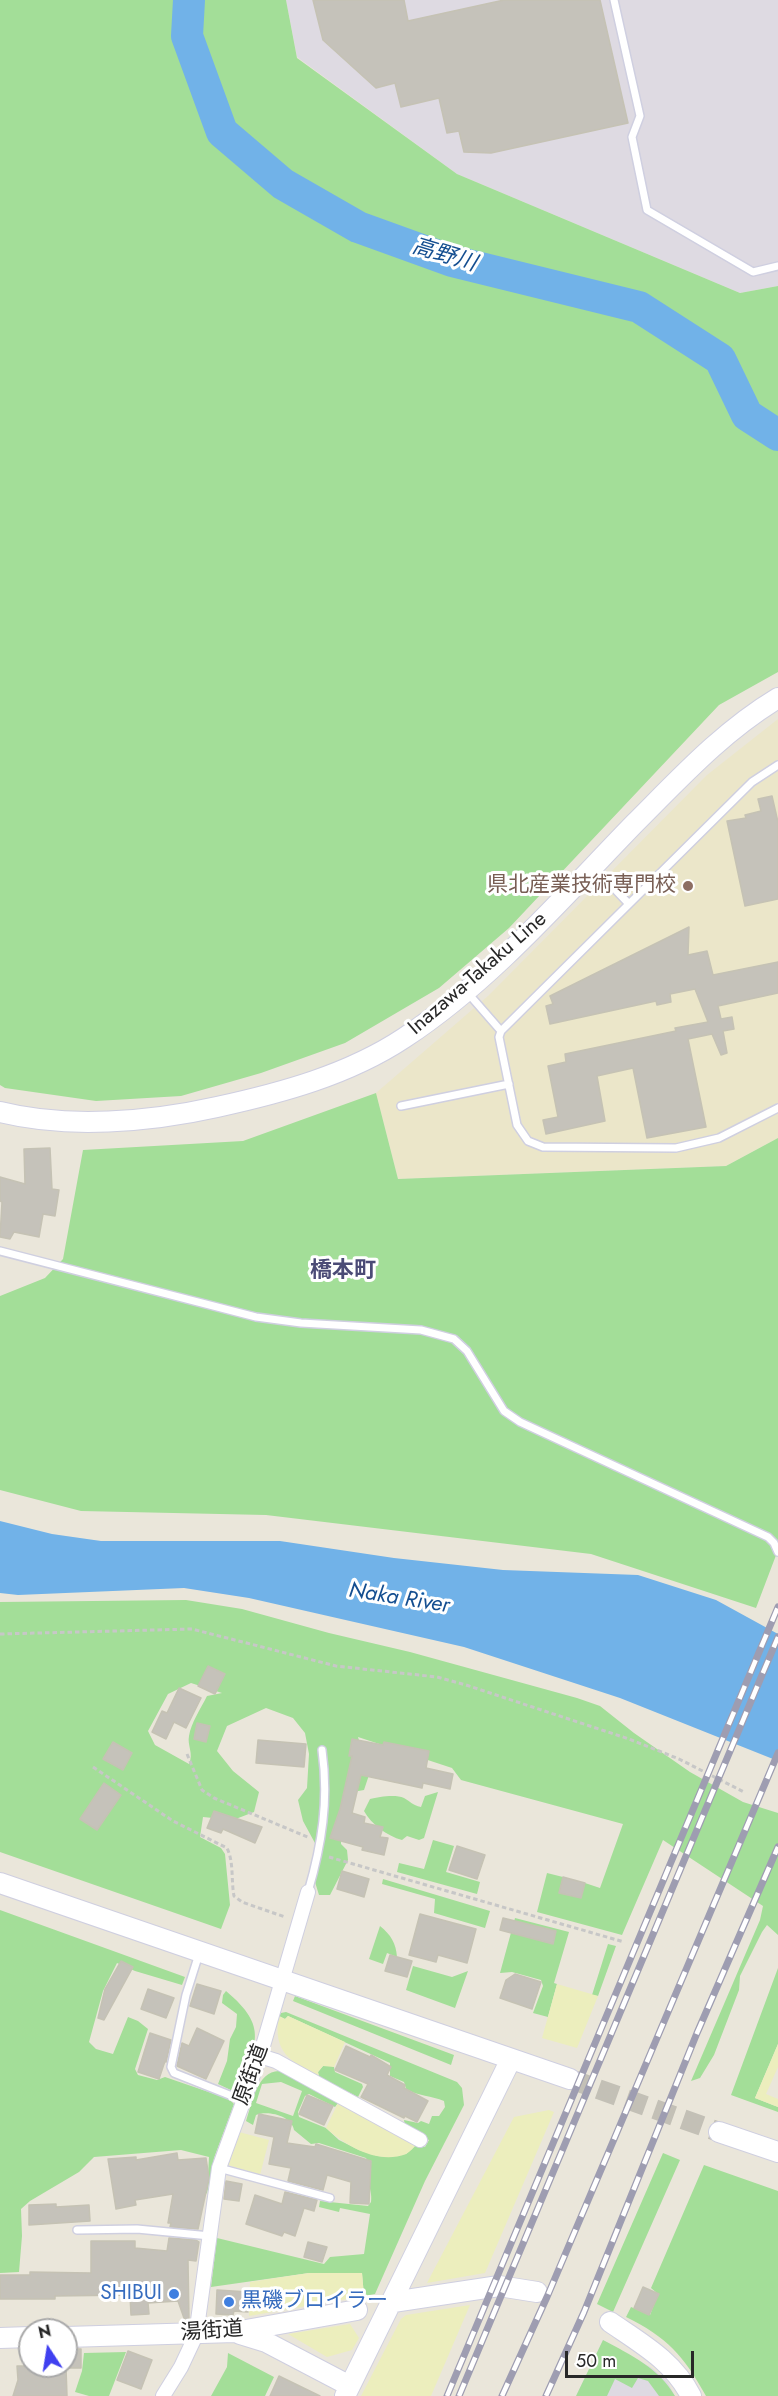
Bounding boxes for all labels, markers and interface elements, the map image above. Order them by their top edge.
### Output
water label: 高野川 [409,234,479,278]
place label: 県北産業技術専門校 [487,873,676,899]
marker: 県北産業技術専門校 [681,879,695,893]
street label: Inazawa-Takaku Line [404,907,552,1041]
district label: 橋本町 [310,1259,376,1285]
water label: Naka River [347,1578,451,1620]
street label: 原街道 [229,2041,275,2109]
place label: SHIBUI [100,2281,162,2307]
marker: SHIBUI [167,2287,181,2301]
place label: 黒磯ブロイラー [241,2289,388,2315]
marker: 黒磯ブロイラー [222,2295,236,2309]
street label: 湯街道 [180,2317,244,2347]
north arrow [18,2318,78,2378]
text: N [36,2319,53,2344]
scale bar [568,2339,697,2377]
text: 50 m [576,2348,616,2374]

